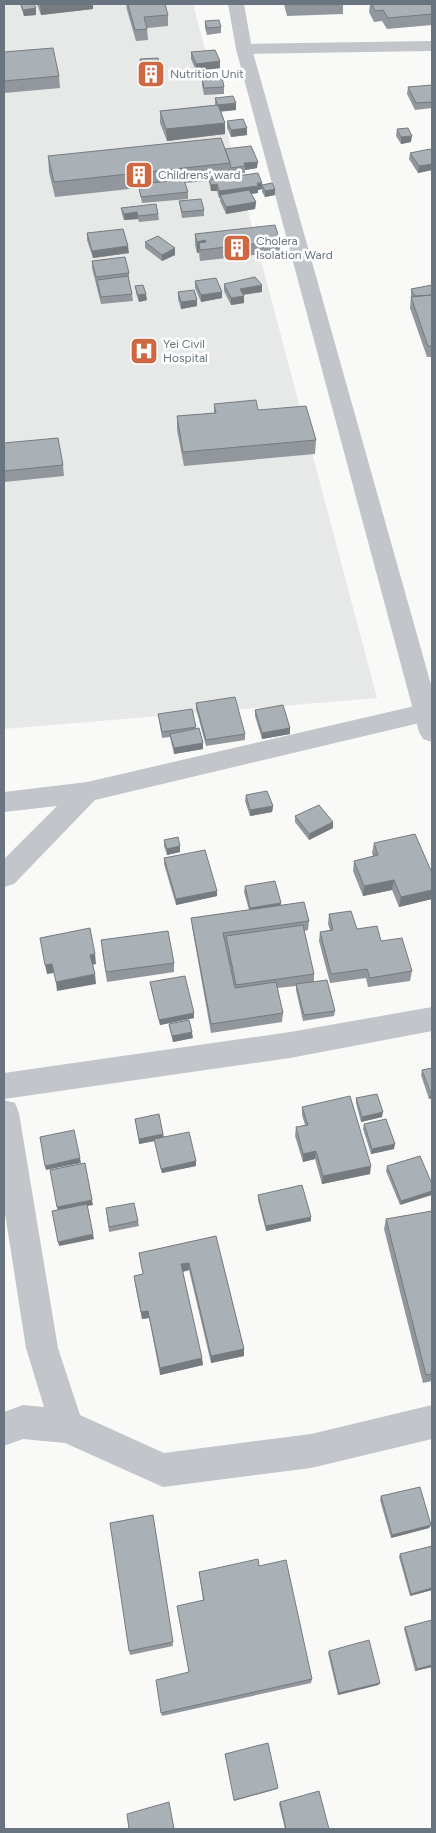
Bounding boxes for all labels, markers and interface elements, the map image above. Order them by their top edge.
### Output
building icon: Nutrition Unit [136,59,166,89]
place label: Nutrition Unit [170,67,244,81]
building icon: Childrens' ward [124,160,154,190]
place label: Childrens' ward [158,168,241,182]
building icon: Cholera Isolation Ward [222,233,252,263]
place label: Cholera Isolation Ward [256,234,333,262]
hospital icon: Yei Civil Hospital [129,336,159,366]
place label: Yei Civil Hospital [163,337,208,365]

